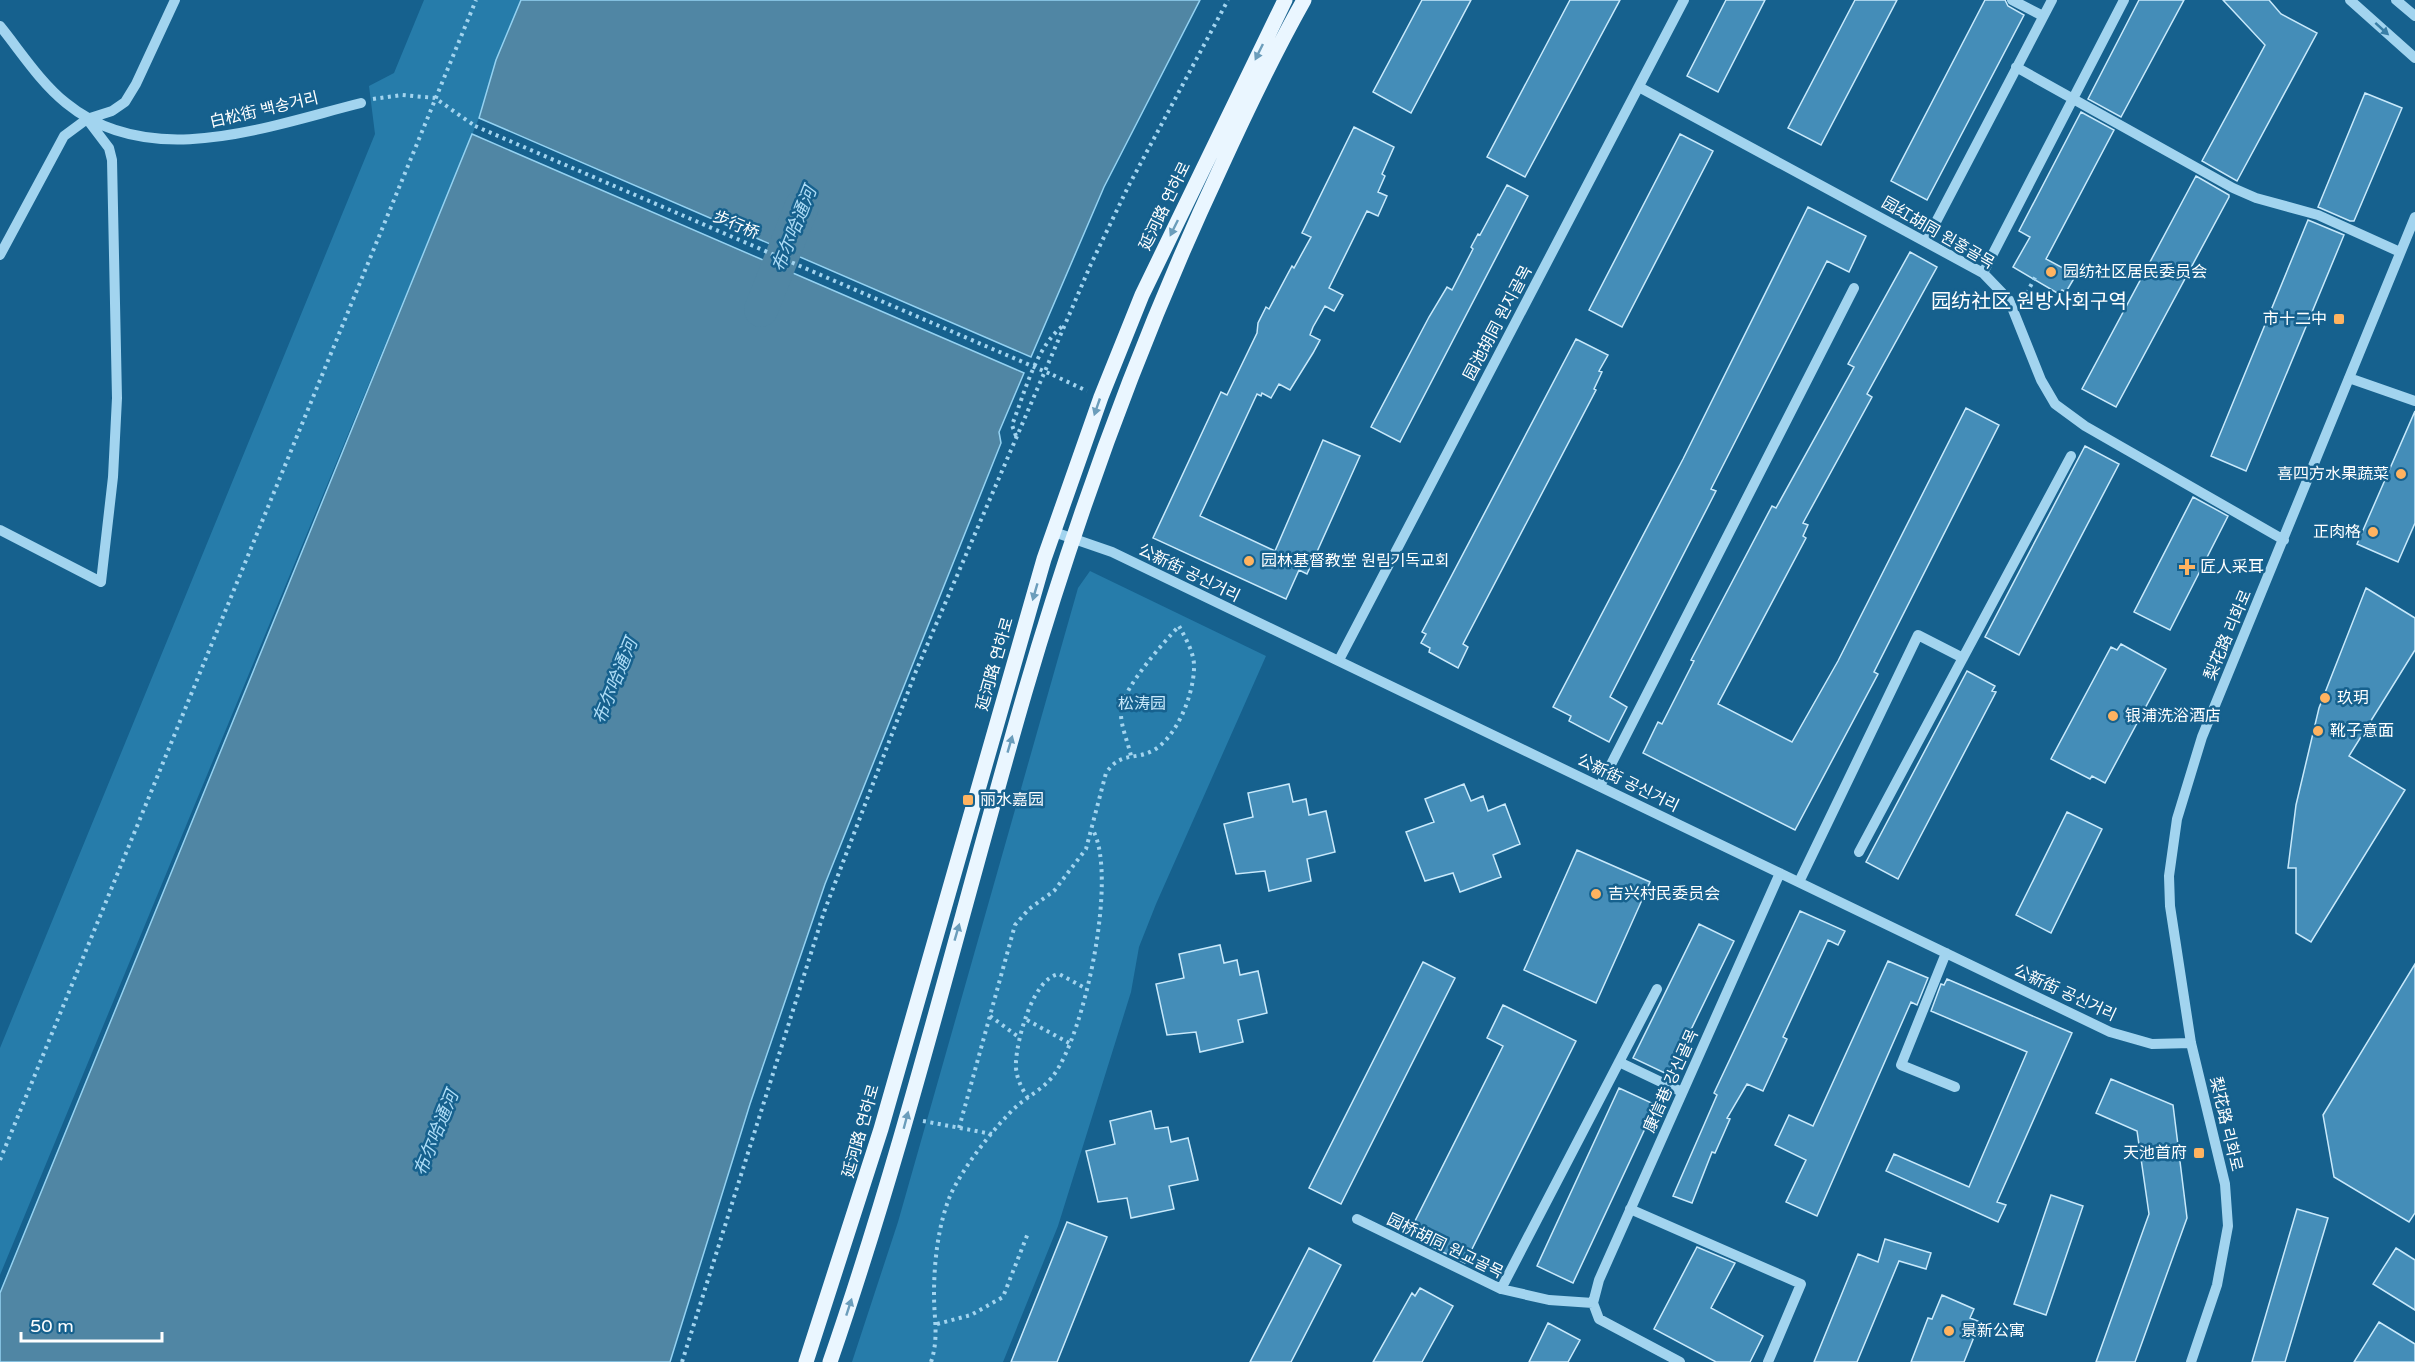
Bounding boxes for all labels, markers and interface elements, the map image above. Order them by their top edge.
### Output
one-way arrow [2375,22,2390,36]
one-way arrow [1254,44,1263,61]
street label: 白松街 백송거리 [208,88,320,132]
street label: 延河路 연하로 [1135,158,1195,254]
water label: 布尔哈通河 [767,180,822,275]
street label: 园红胡同 원홍골목 [1878,193,1998,274]
street label: 步行桥 [710,206,762,244]
one-way arrow [1170,219,1179,236]
street label: 园池胡同 원지골목 [1459,262,1537,384]
place label: 园纺社区居民委员会 [2063,262,2207,282]
marker: 园纺社区居民委员会 [2044,265,2058,279]
district label: 园纺社区 원방사회구역 [1931,290,2127,314]
place label: 市十二中 [2263,309,2327,329]
marker: 市十二中 [2332,312,2346,326]
one-way arrow [1092,398,1102,416]
place label: 喜四方水果蔬菜 [2277,464,2389,484]
marker: 喜四方水果蔬菜 [2394,467,2408,481]
place label: 正肉格 [2313,522,2361,542]
marker: 正肉格 [2366,525,2380,539]
street label: 公新街 공신거리 [1135,540,1243,606]
place label: 园林基督教堂 원림기독교회 [1261,551,1449,571]
marker: 园林基督教堂 원림기독교회 [1242,554,1256,568]
place label: 匠人采耳 [2200,557,2264,577]
marker: 匠人采耳 [2178,558,2196,576]
one-way arrow [1030,583,1039,601]
street label: 梨花路 리화로 [2200,587,2256,683]
street label: 延河路 연하로 [972,615,1018,713]
water label: 布尔哈通河 [588,632,643,727]
place label: 玖玥 [2337,688,2369,708]
marker: 玖玥 [2318,691,2332,705]
park label: 松涛园 [1118,694,1166,714]
place label: 银浦洗浴酒店 [2125,706,2221,726]
marker: 银浦洗浴酒店 [2106,709,2120,723]
place label: 靴子意面 [2330,721,2394,741]
marker: 靴子意面 [2311,724,2325,738]
one-way arrow [1006,735,1015,753]
street label: 公新街 공신거리 [1574,750,1682,816]
place label: 丽水嘉园 [980,790,1044,810]
marker: 丽水嘉园 [961,793,975,807]
place label: 吉兴村民委员会 [1608,884,1720,904]
marker: 吉兴村民委员会 [1589,887,1603,901]
one-way arrow [953,923,962,941]
street label: 公新街 공신거리 [2010,960,2120,1026]
street label: 康信巷 강신골목 [1639,1026,1703,1136]
street label: 梨花路 리화로 [2205,1075,2247,1173]
street label: 延河路 연하로 [838,1082,884,1180]
water label: 布尔哈通河 [409,1084,464,1179]
one-way arrow [902,1111,911,1129]
place label: 天池首府 [2123,1143,2187,1163]
marker: 天池首府 [2192,1146,2206,1160]
street label: 园桥胡同 원교골목 [1384,1209,1507,1283]
one-way arrow [845,1298,854,1316]
scale bar [21,1305,162,1343]
text: 50 m [30,1315,74,1337]
place label: 景新公寓 [1961,1321,2025,1341]
marker: 景新公寓 [1942,1324,1956,1338]

